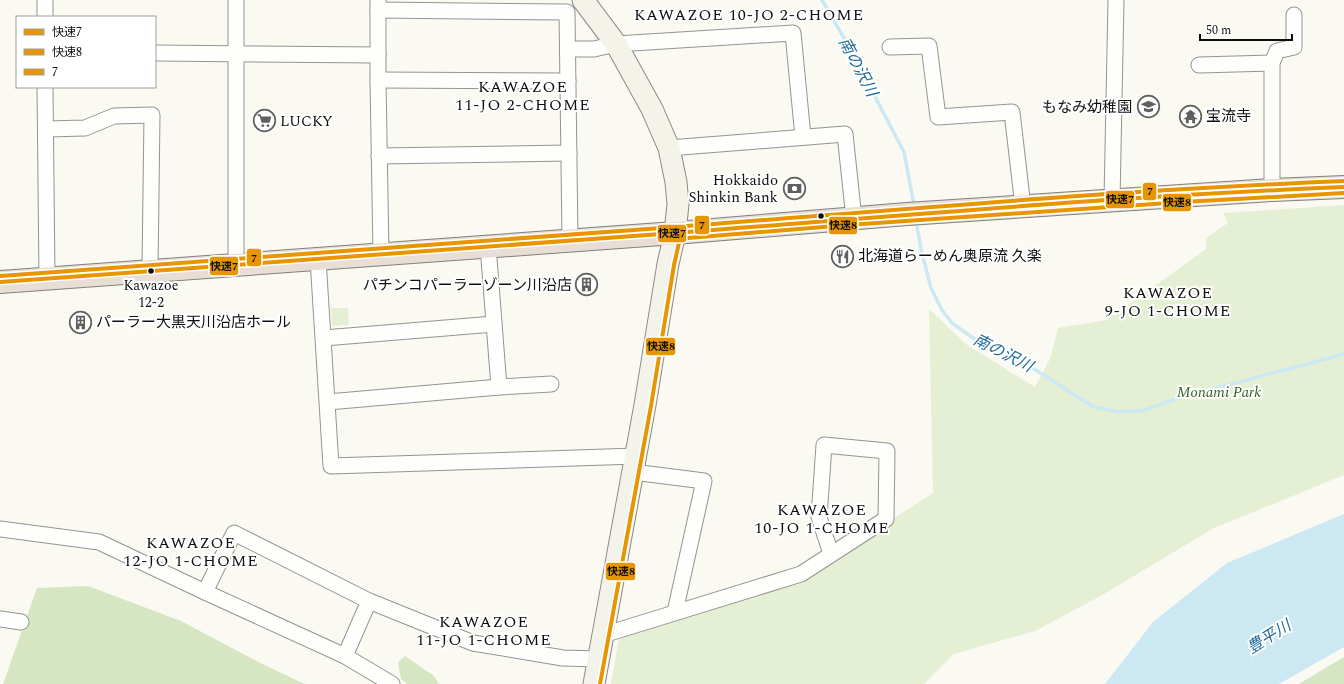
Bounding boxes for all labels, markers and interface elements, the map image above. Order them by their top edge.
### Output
district label: KAWAZOE 10-JO 2-CHOME [634,3,864,27]
legend [16,16,156,88]
scale bar [1200,16,1292,42]
text: 50 m [1206,21,1231,40]
text: 快速7 [52,23,82,42]
water label: 南の沢川 [832,33,885,103]
text: 快速8 [52,43,82,62]
text: 7 [52,63,58,82]
district label: KAWAZOE 11-JO 2-CHOME [455,75,591,117]
school or university icon: もなみ幼稚園 [1135,94,1161,120]
place label: もなみ幼稚園 [1042,96,1132,119]
temple icon: 宝流寺 [1177,103,1203,129]
place label: 宝流寺 [1206,105,1251,128]
supermarket icon: LUCKY [251,108,277,134]
place label: LUCKY [280,110,333,133]
place label: Hokkaido Shinkin Bank [688,169,778,209]
bank icon: Hokkaido Shinkin Bank [781,176,807,202]
line badge: 7 [1142,182,1157,201]
text: 7 [1147,183,1153,200]
line badge: 快速7 [1105,190,1135,209]
text: 快速7 [1106,191,1134,208]
line badge: 快速8 [1162,193,1192,212]
text: 快速8 [1163,194,1191,211]
unlabelled marker [816,211,826,221]
line badge: 7 [694,215,710,235]
line badge: 快速8 [828,216,858,235]
text: 7 [699,217,705,234]
text: 快速8 [829,217,857,234]
line badge: 快速7 [657,224,687,243]
text: 快速7 [658,225,686,242]
restaurant icon: 北海道らーめん奥原流 久楽 [830,243,856,269]
place label: 北海道らーめん奥原流 久楽 [858,245,1042,268]
line badge: 7 [246,248,262,267]
text: 7 [251,250,257,267]
line badge: 快速7 [209,256,239,276]
text: 快速7 [210,258,238,275]
marker: Kawazoe 12-2 [146,266,156,276]
building icon: パチンコパーラーゾーン川沿店 [574,272,600,298]
place label: パチンコパーラーゾーン川沿店 [363,274,572,297]
place label: Kawazoe 12-2 [124,275,179,313]
district label: KAWAZOE 9-JO 1-CHOME [1105,281,1231,323]
building icon: パーラー大黒天川沿店ホール [67,309,93,335]
place label: パーラー大黒天川沿店ホール [96,311,291,334]
water label: 南の沢川 [969,328,1039,379]
line badge: 快速8 [645,337,676,356]
text: 快速8 [647,338,675,355]
park label: Monami Park [1177,381,1261,404]
district label: KAWAZOE 10-JO 1-CHOME [754,498,890,540]
district label: KAWAZOE 12-JO 1-CHOME [123,531,259,573]
line badge: 快速8 [605,562,636,581]
text: 快速8 [607,563,635,580]
district label: KAWAZOE 11-JO 1-CHOME [416,610,552,652]
water label: 豊平川 [1242,613,1297,660]

